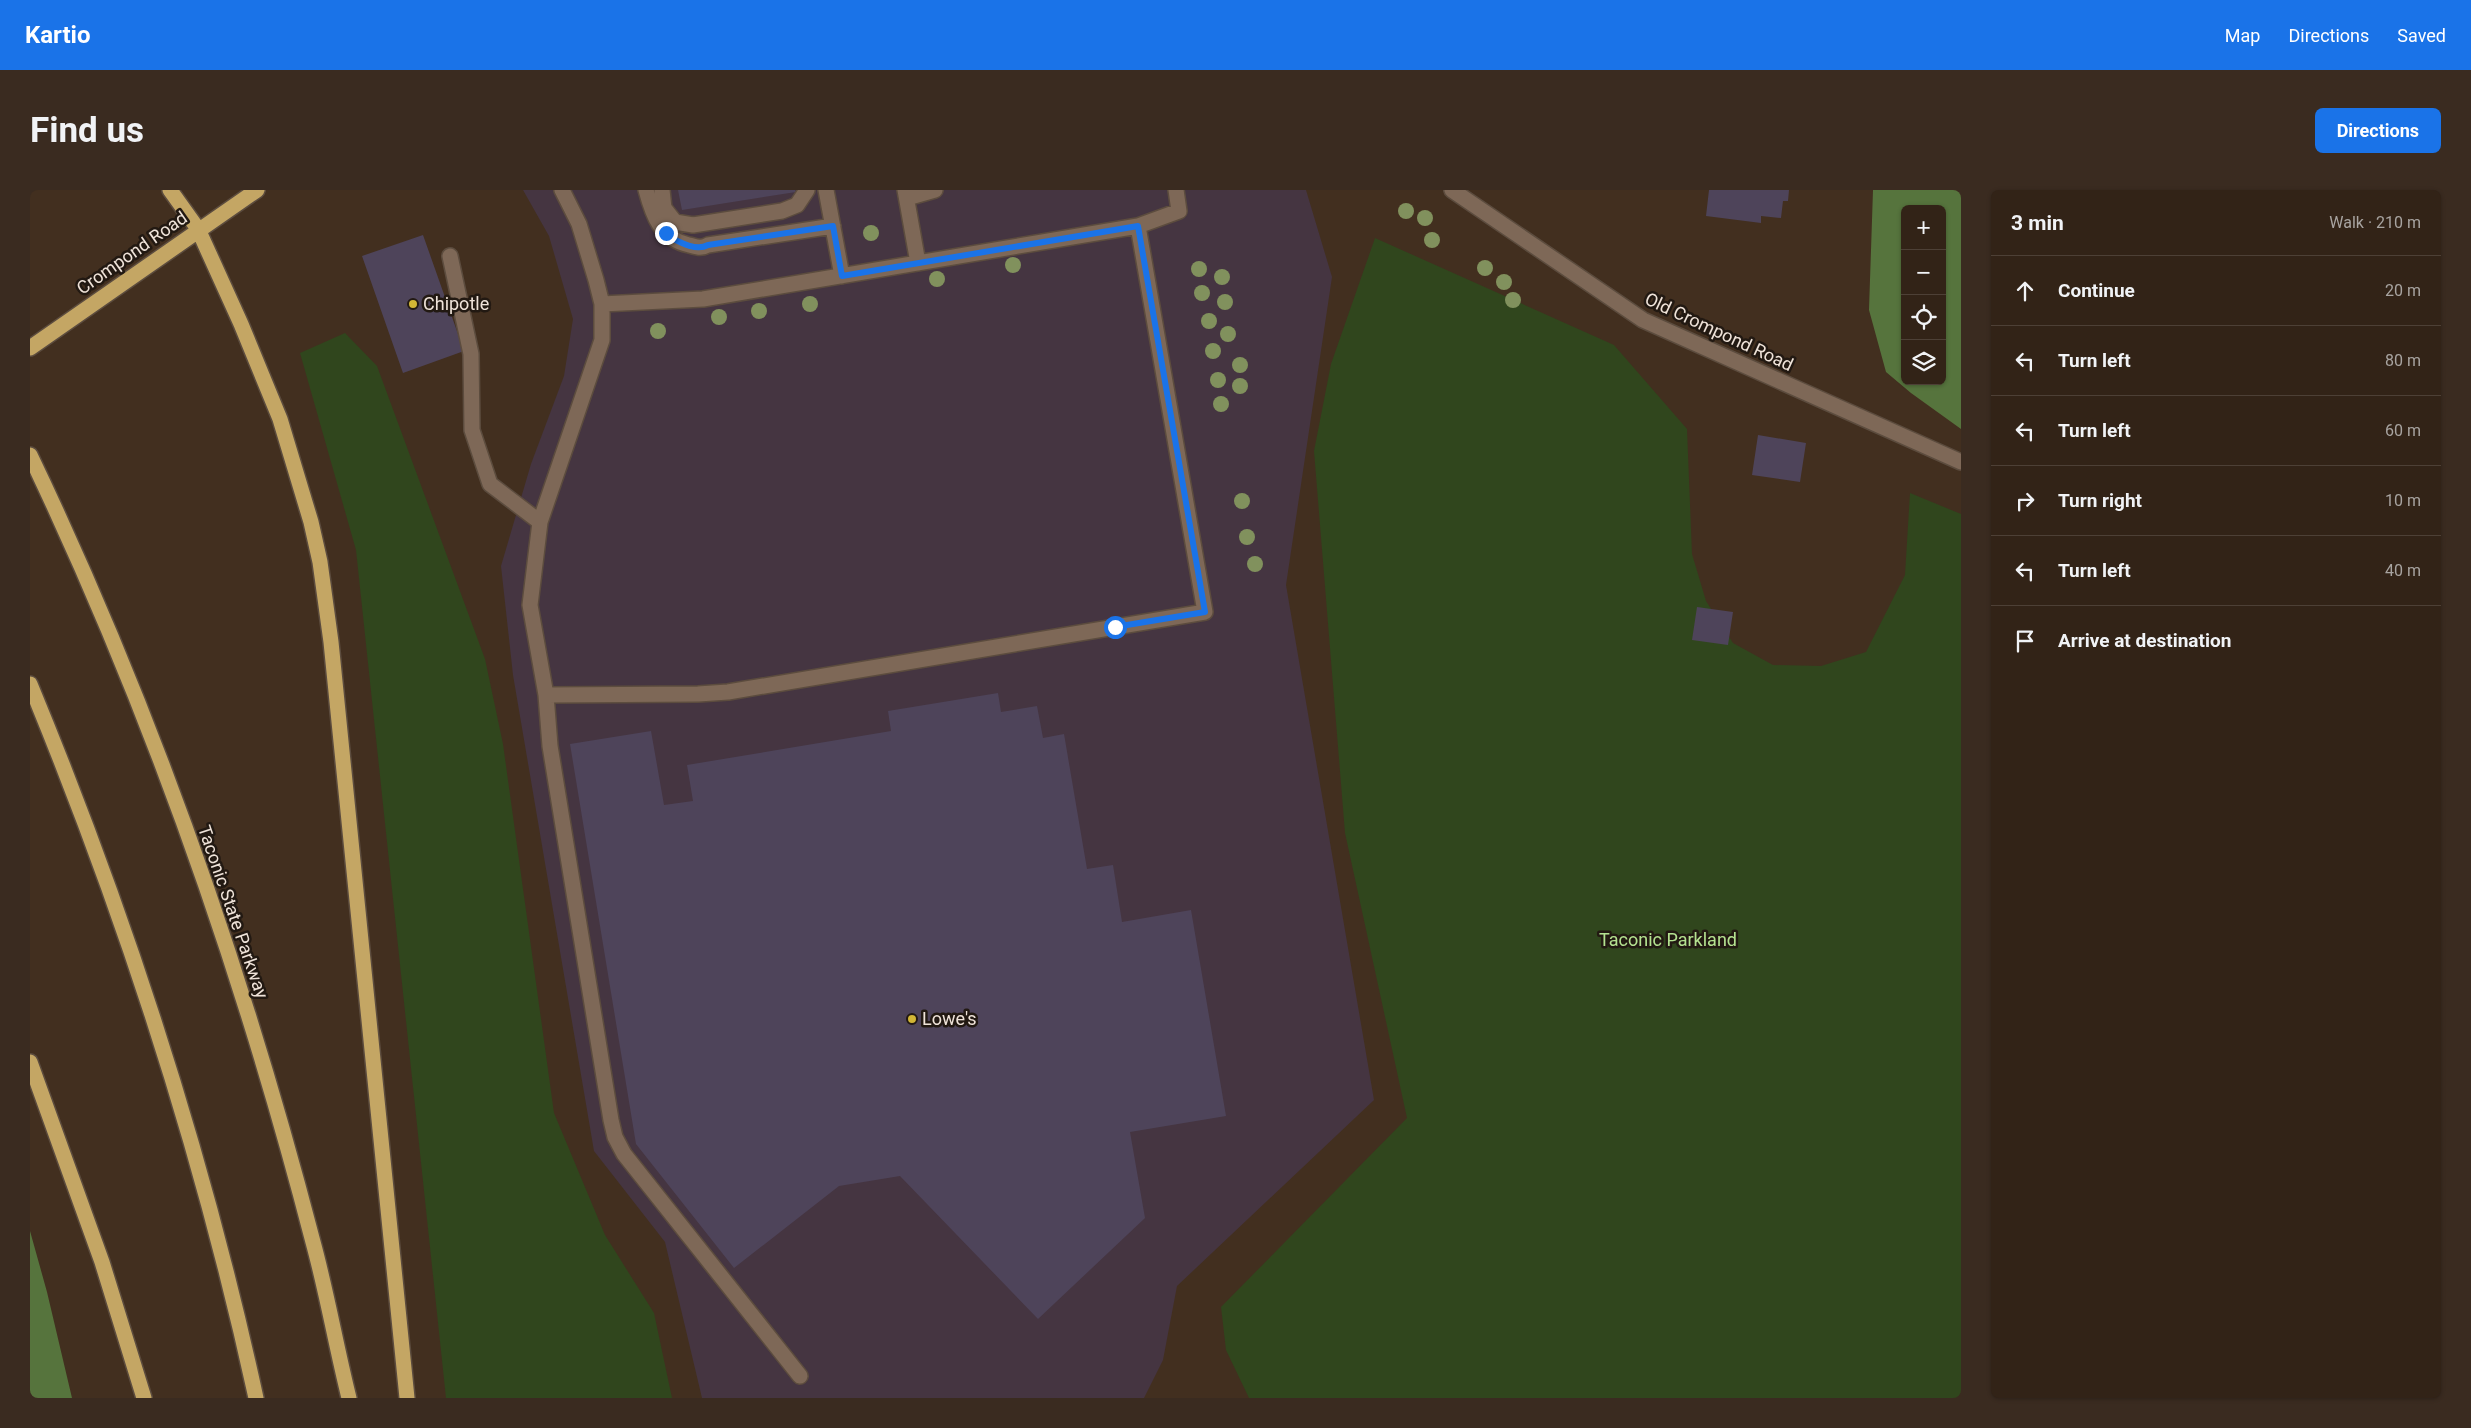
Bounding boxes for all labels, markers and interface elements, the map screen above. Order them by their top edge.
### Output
text: Kartio [25,21,91,49]
text: Map [2225,25,2260,46]
text: Directions [2288,25,2369,46]
text: Saved [2397,25,2446,46]
button: Directions [2315,108,2441,153]
text: Find us [30,110,144,151]
map controls [1901,205,1946,385]
button: + [1901,205,1946,250]
street label: Crompond Road [72,207,191,298]
text: 3 min [2011,211,2064,235]
text: Walk · 210 m [2329,213,2421,232]
route end [655,222,678,245]
button: − [1901,250,1946,295]
icon: ahead [2011,277,2039,305]
text: Continue [2058,279,2135,302]
text: 20 m [2385,281,2421,300]
street label: Old Crompond Road [1642,288,1797,375]
place label: Chipotle [423,293,489,314]
button: locate [1901,295,1946,340]
marker: Chipotle [407,298,419,310]
button: layers [1901,340,1946,385]
icon: left [2011,347,2039,375]
text: Turn left [2058,349,2131,372]
text: 80 m [2385,351,2421,370]
icon: left [2011,417,2039,445]
text: Turn left [2058,419,2131,442]
text: 60 m [2385,421,2421,440]
icon: right [2011,487,2039,515]
text: Turn right [2058,489,2142,512]
text: 10 m [2385,491,2421,510]
icon: left [2011,557,2039,585]
text: Turn left [2058,559,2131,582]
text: 40 m [2385,561,2421,580]
route start [1104,616,1127,639]
icon: arrive [2011,627,2039,655]
text: Arrive at destination [2058,629,2231,652]
street label: Taconic State Parkway [194,823,273,1002]
park label: Taconic Parkland [1599,929,1737,950]
place label: Lowe's [922,1008,977,1029]
marker: Lowe's [906,1013,918,1025]

